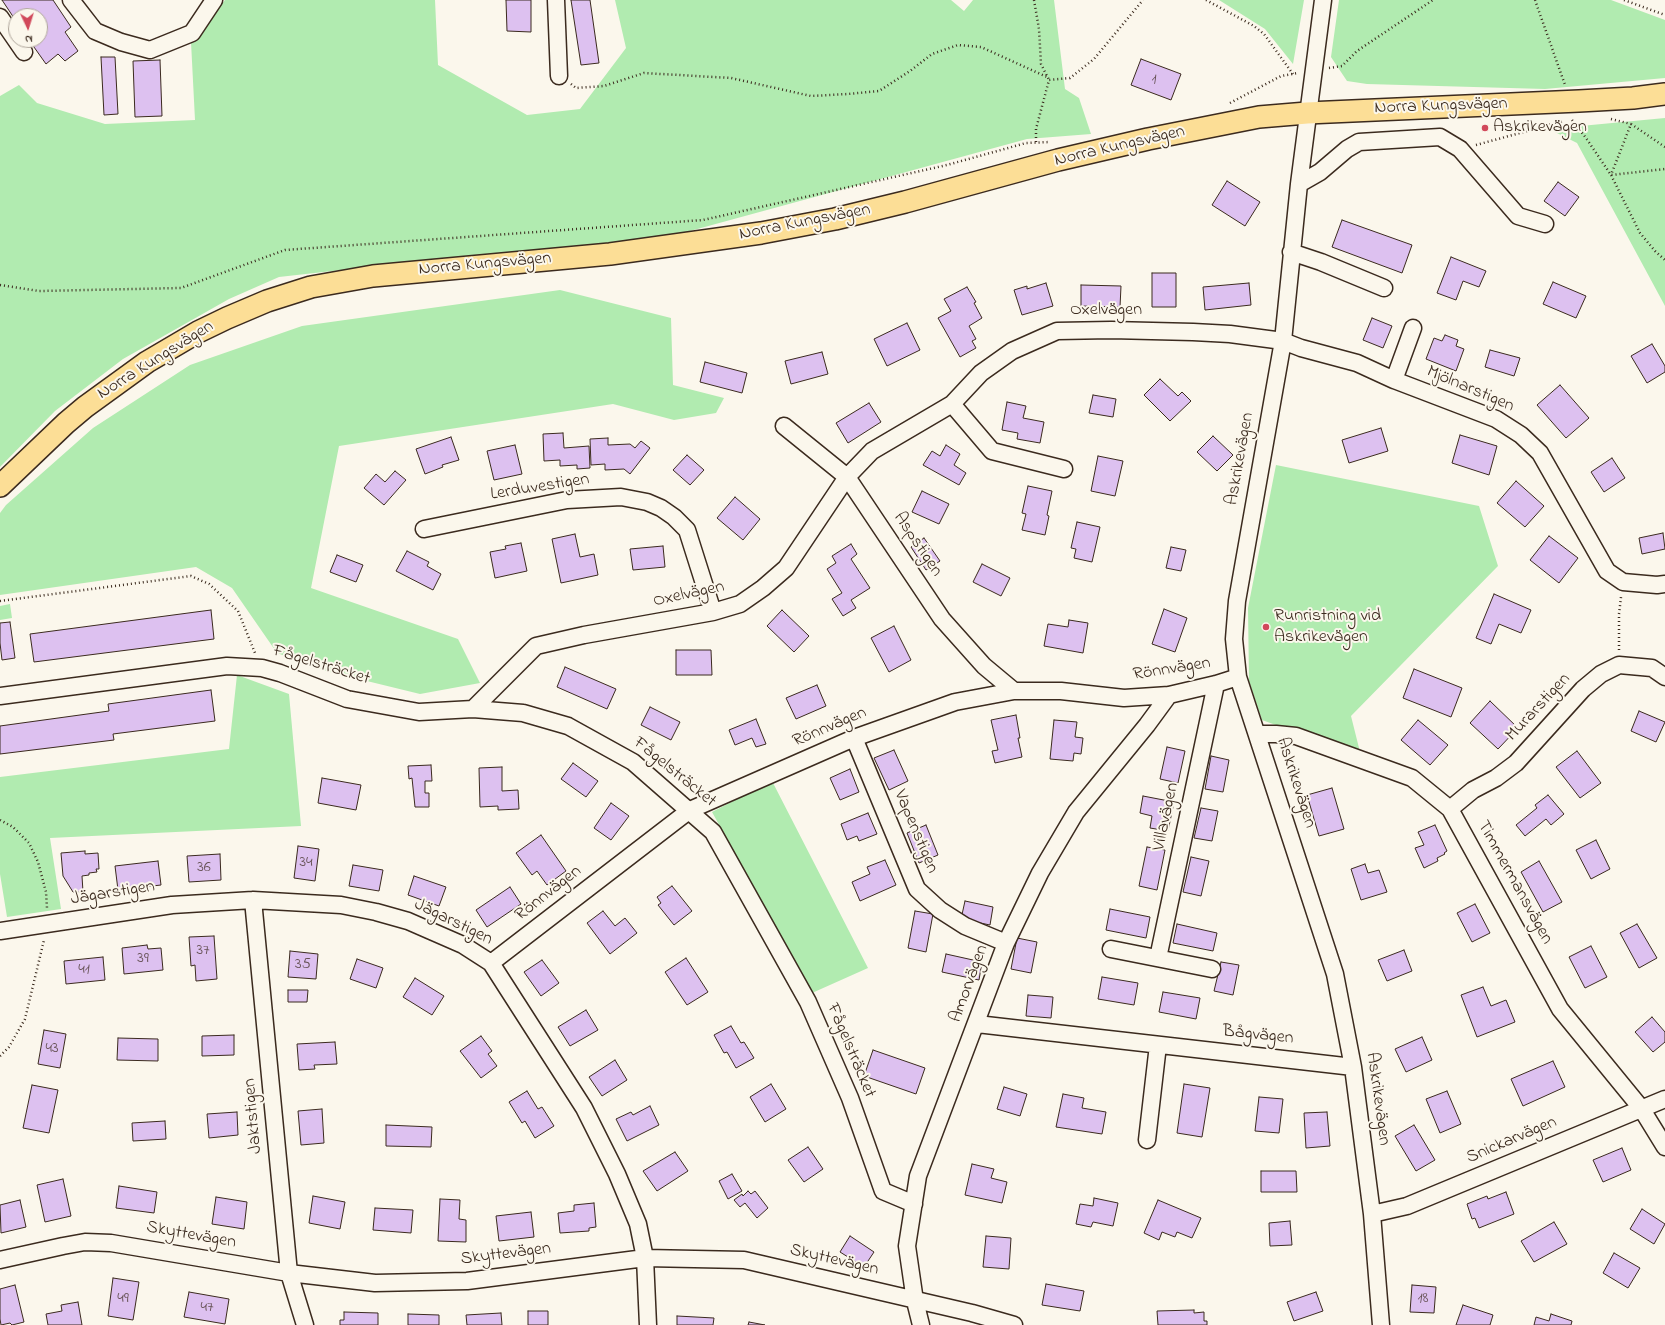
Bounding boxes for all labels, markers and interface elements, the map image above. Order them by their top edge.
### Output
north arrow [8,8,48,48]
text: N [24,31,33,47]
house number: 1 [1151,70,1157,90]
street label: Norra Kungsvägen [1374,94,1508,120]
place label: Askrikevägen [1493,117,1587,139]
street label: Norra Kungsvägen [1053,122,1187,172]
marker: Askrikevägen [1480,123,1490,133]
street label: Norra Kungsvägen [738,200,872,246]
street label: Norra Kungsvägen [418,248,552,282]
street label: Oxelvägen [1070,300,1142,322]
street label: Norra Kungsvägen [94,317,218,405]
street label: Mjölnarstigen [1423,362,1517,418]
street label: Askrikevägen [1222,411,1260,507]
street label: Lerduvestigen [489,470,591,506]
street label: Aspstigen [887,508,947,582]
street label: Oxelvägen [652,577,726,613]
place label: Runristning vid Askrikevägen [1274,606,1381,648]
marker: Runristning vid Askrikevägen [1261,622,1271,632]
street label: Fågelsträcket [270,641,372,691]
street label: Rönnvägen [1132,653,1212,687]
street label: Murarstigen [1502,669,1576,747]
street label: Rönnvägen [790,703,870,753]
street label: Fågelsträcket [628,733,720,813]
street label: Askrikevägen [1270,735,1320,831]
street label: Villavägen [1149,781,1185,853]
street label: Vapenstigen [888,787,942,877]
street label: Timmermansvägen [1471,817,1557,949]
house number: 34 [299,853,313,873]
house number: 36 [197,858,211,878]
street label: Rönnvägen [512,861,586,927]
street label: Jägarstigen [69,877,157,911]
street label: Jägarstigen [410,895,496,951]
house number: 37 [196,941,210,961]
street label: Amorvägen [946,942,994,1026]
house number: 39 [137,949,149,969]
house number: 35 [295,955,311,975]
house number: 41 [78,960,90,980]
street label: Fågelsträcket [820,1001,880,1101]
street label: Bågvägen [1222,1022,1294,1050]
house number: 43 [45,1039,59,1059]
street label: Askrikevägen [1360,1051,1394,1147]
street label: Jaktstigen [240,1077,268,1155]
street label: Snickarvägen [1464,1112,1560,1170]
street label: Skyttevägen [144,1217,238,1255]
street label: Skyttevägen [460,1239,552,1271]
street label: Skyttevägen [787,1240,881,1282]
house number: 49 [117,1289,129,1309]
house number: 18 [1417,1289,1429,1309]
house number: 47 [200,1298,214,1318]

